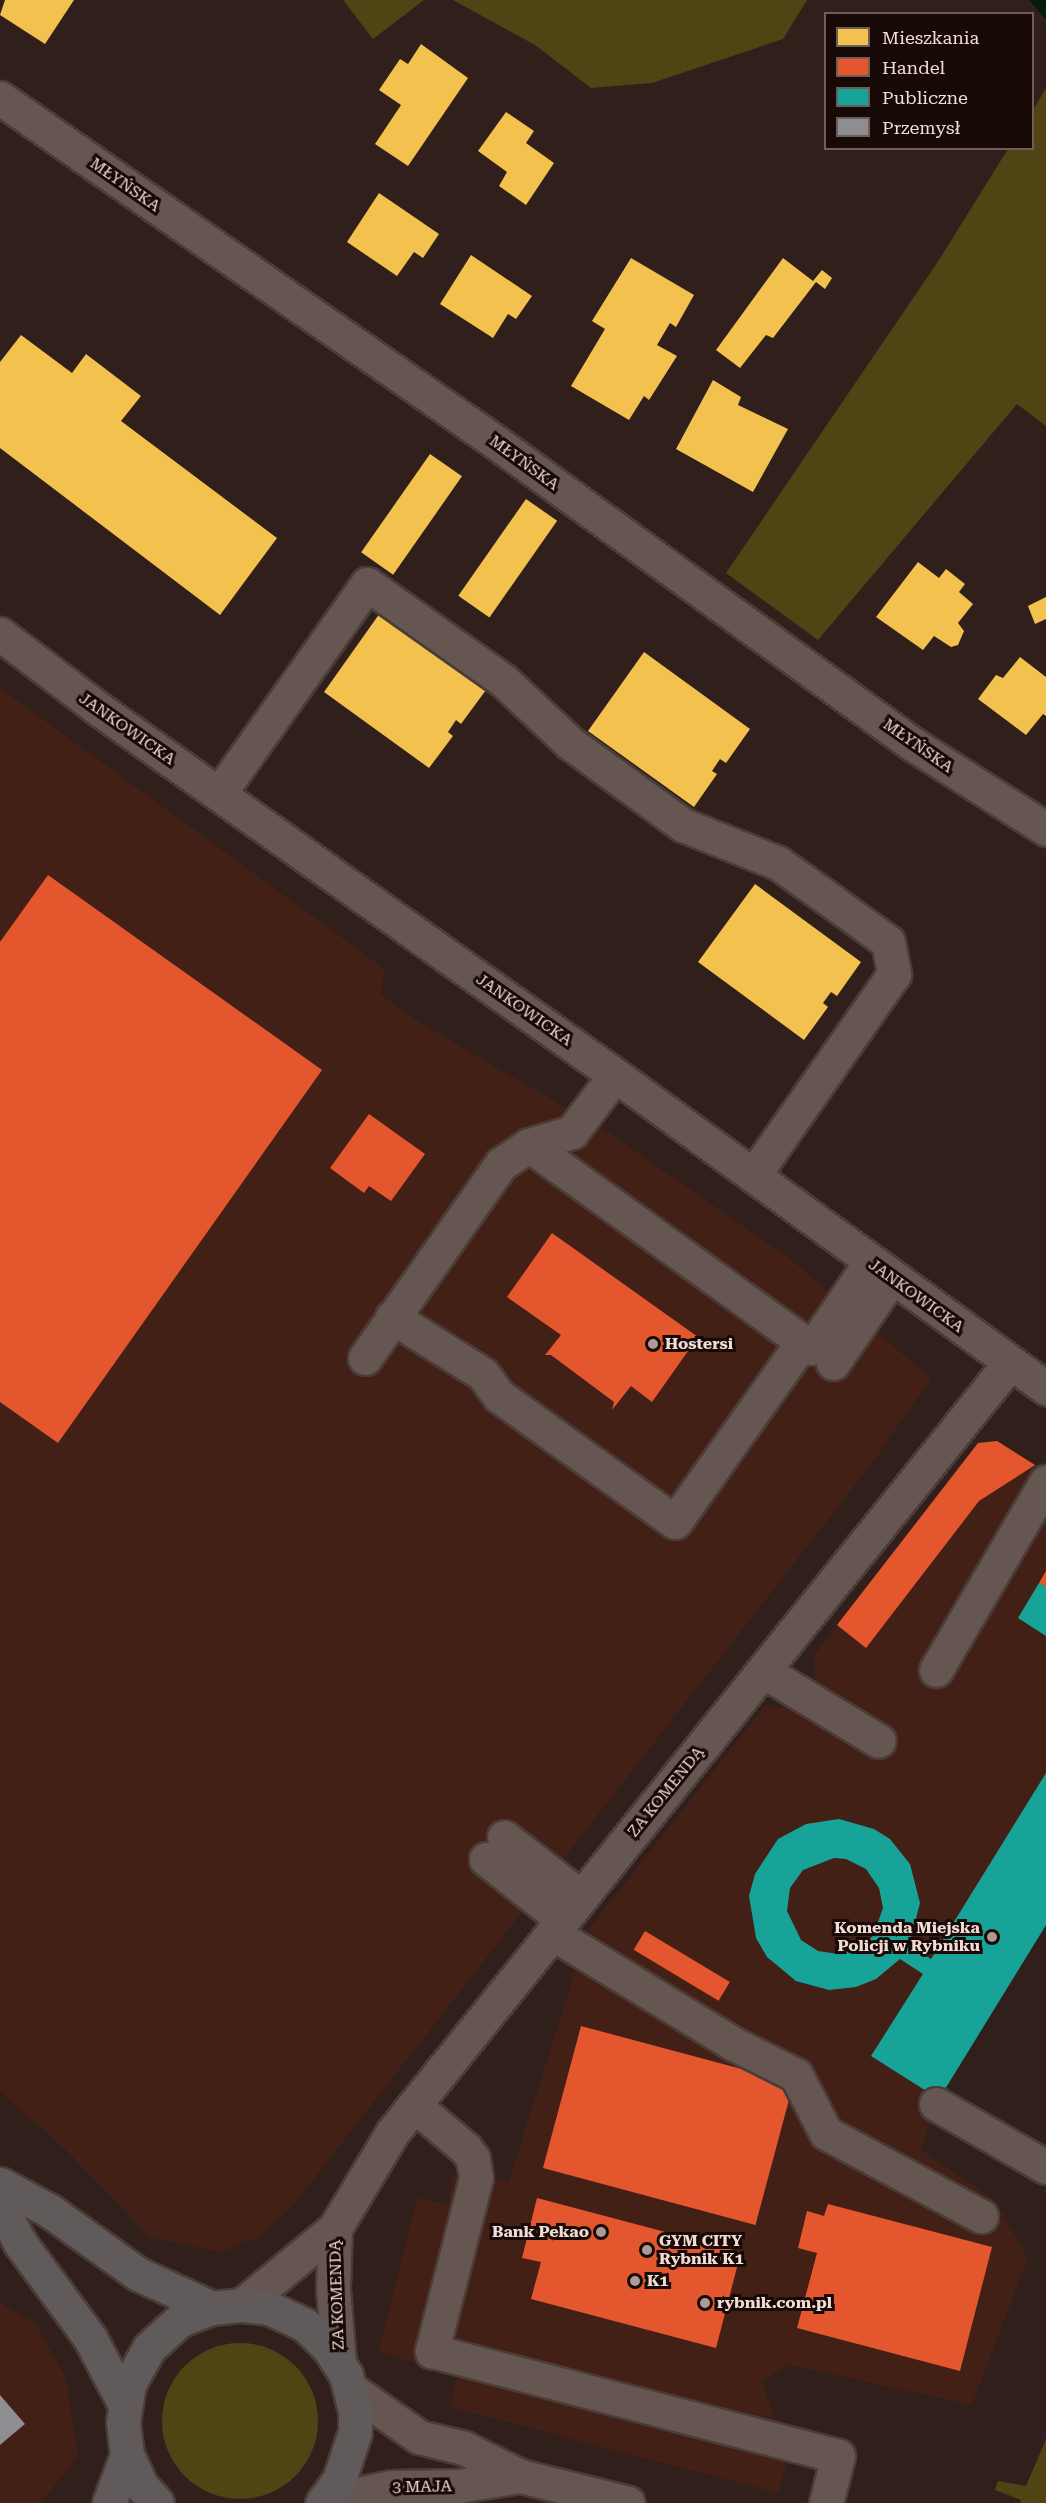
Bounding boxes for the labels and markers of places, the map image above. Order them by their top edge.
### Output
place label: Hostersi [665,1334,733,1354]
marker: Hostersi [646,1337,660,1351]
place label: Komenda Miejska Policji w Rybniku [834,1918,980,1956]
marker: Komenda Miejska Policji w Rybniku [985,1930,999,1944]
place label: Bank Pekao [492,2222,589,2242]
marker: Bank Pekao [594,2225,608,2239]
place label: GYM CITY Rybnik K1 [659,2231,744,2269]
marker: GYM CITY Rybnik K1 [640,2243,654,2257]
place label: K1 [647,2271,669,2291]
marker: K1 [628,2274,642,2288]
place label: rybnik.com.pl [717,2293,832,2313]
marker: rybnik.com.pl [698,2296,712,2310]

